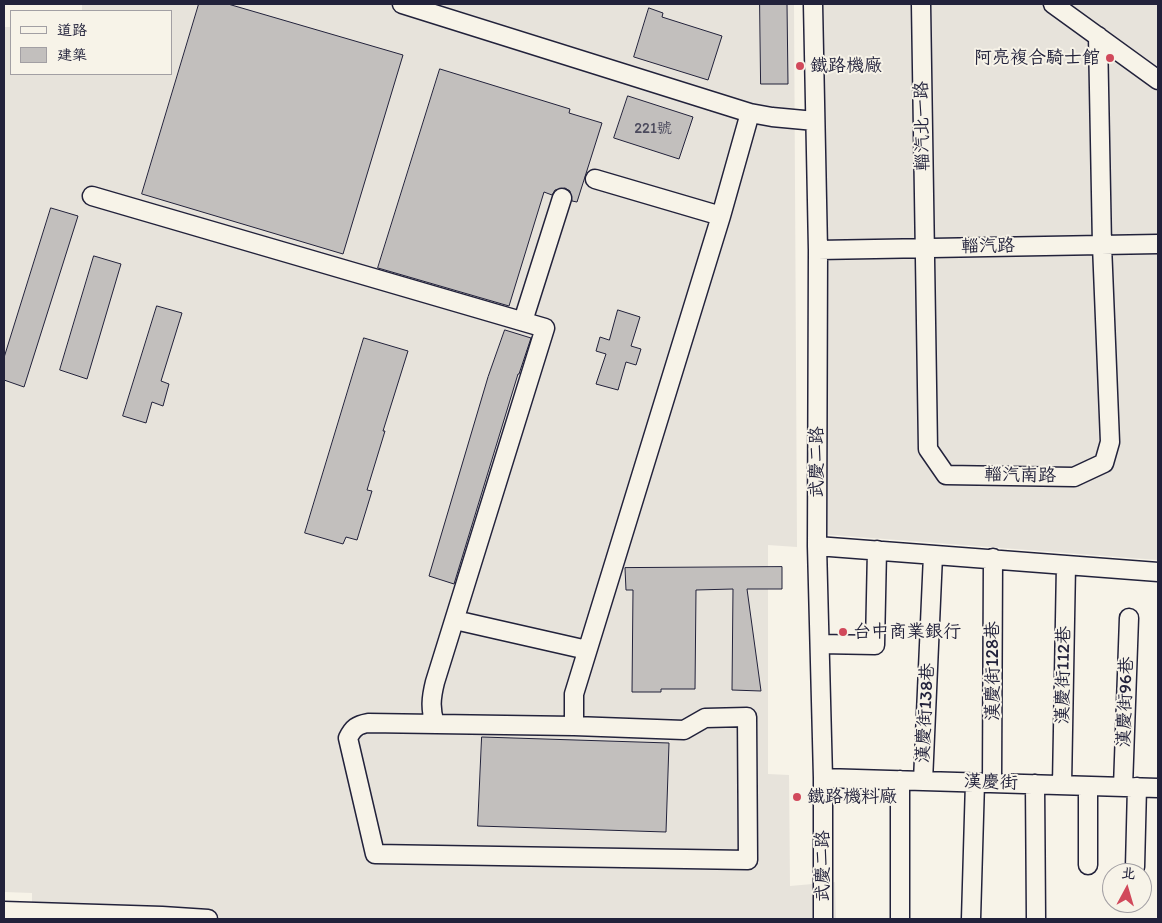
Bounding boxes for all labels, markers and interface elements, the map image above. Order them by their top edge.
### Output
legend [10,10,172,75]
text: 道路 [57,21,87,39]
text: 建築 [57,46,87,64]
place label: 阿亮複合騎士館 [974,47,1100,69]
marker: 阿亮複合騎士館 [1104,52,1116,64]
place label: 鐵路機廠 [810,55,882,77]
marker: 鐵路機廠 [794,60,806,72]
street label: 輜汽北一路 [911,81,935,171]
house number: 221號 [634,120,672,138]
street label: 輜汽路 [961,236,1015,258]
street label: 武慶二路 [806,426,828,498]
street label: 輜汽南路 [984,465,1056,487]
place label: 台中商業銀行 [853,621,961,643]
street label: 漢慶街128巷 [982,621,1004,721]
marker: 台中商業銀行 [837,626,849,638]
street label: 漢慶街112巷 [1052,626,1076,724]
street label: 漢慶街96巷 [1114,656,1138,748]
street label: 漢慶街138巷 [913,662,939,764]
street label: 漢慶街 [964,771,1018,795]
place label: 鐵路機料廠 [807,786,897,808]
marker: 鐵路機料廠 [791,791,803,803]
street label: 武慶二路 [812,830,834,902]
north arrow [1102,863,1152,913]
text: 北 [1121,864,1136,883]

